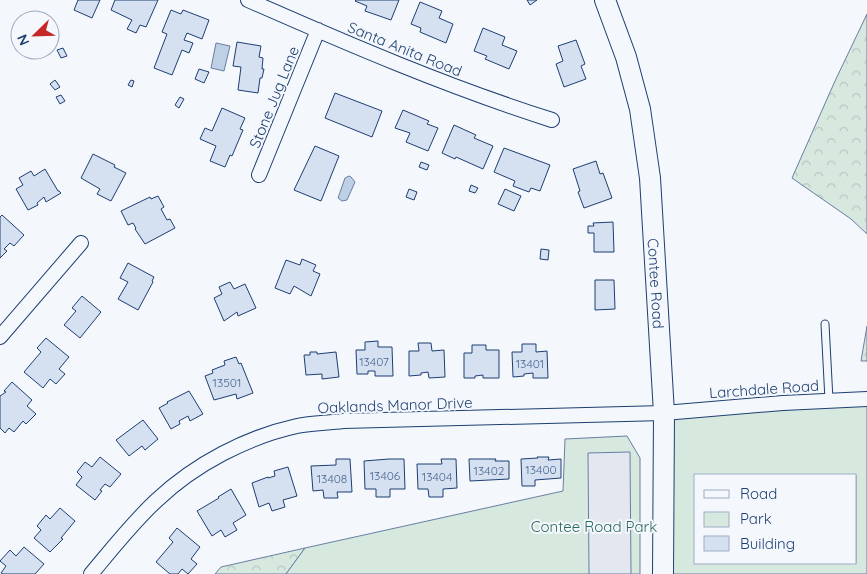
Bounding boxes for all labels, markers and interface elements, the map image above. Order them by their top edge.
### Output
north arrow [10,10,60,60]
street label: Santa Anita Road [345,17,465,81]
text: N [13,32,33,48]
street label: Stone Jug Lane [245,43,303,151]
street label: Contee Road [644,238,668,329]
house number: 13407 [359,354,389,369]
house number: 13401 [516,356,544,371]
house number: 13501 [213,375,241,390]
street label: Larchdale Road [708,376,820,402]
street label: Oaklands Manor Drive [317,393,473,417]
house number: 13400 [525,462,557,477]
house number: 13402 [474,463,505,478]
house number: 13406 [370,468,401,483]
house number: 13404 [422,469,452,484]
house number: 13408 [317,471,347,486]
legend [694,474,857,564]
text: Road [740,484,777,503]
text: Park [740,509,772,528]
park label: Contee Road Park [531,517,657,536]
text: Building [740,534,795,553]

